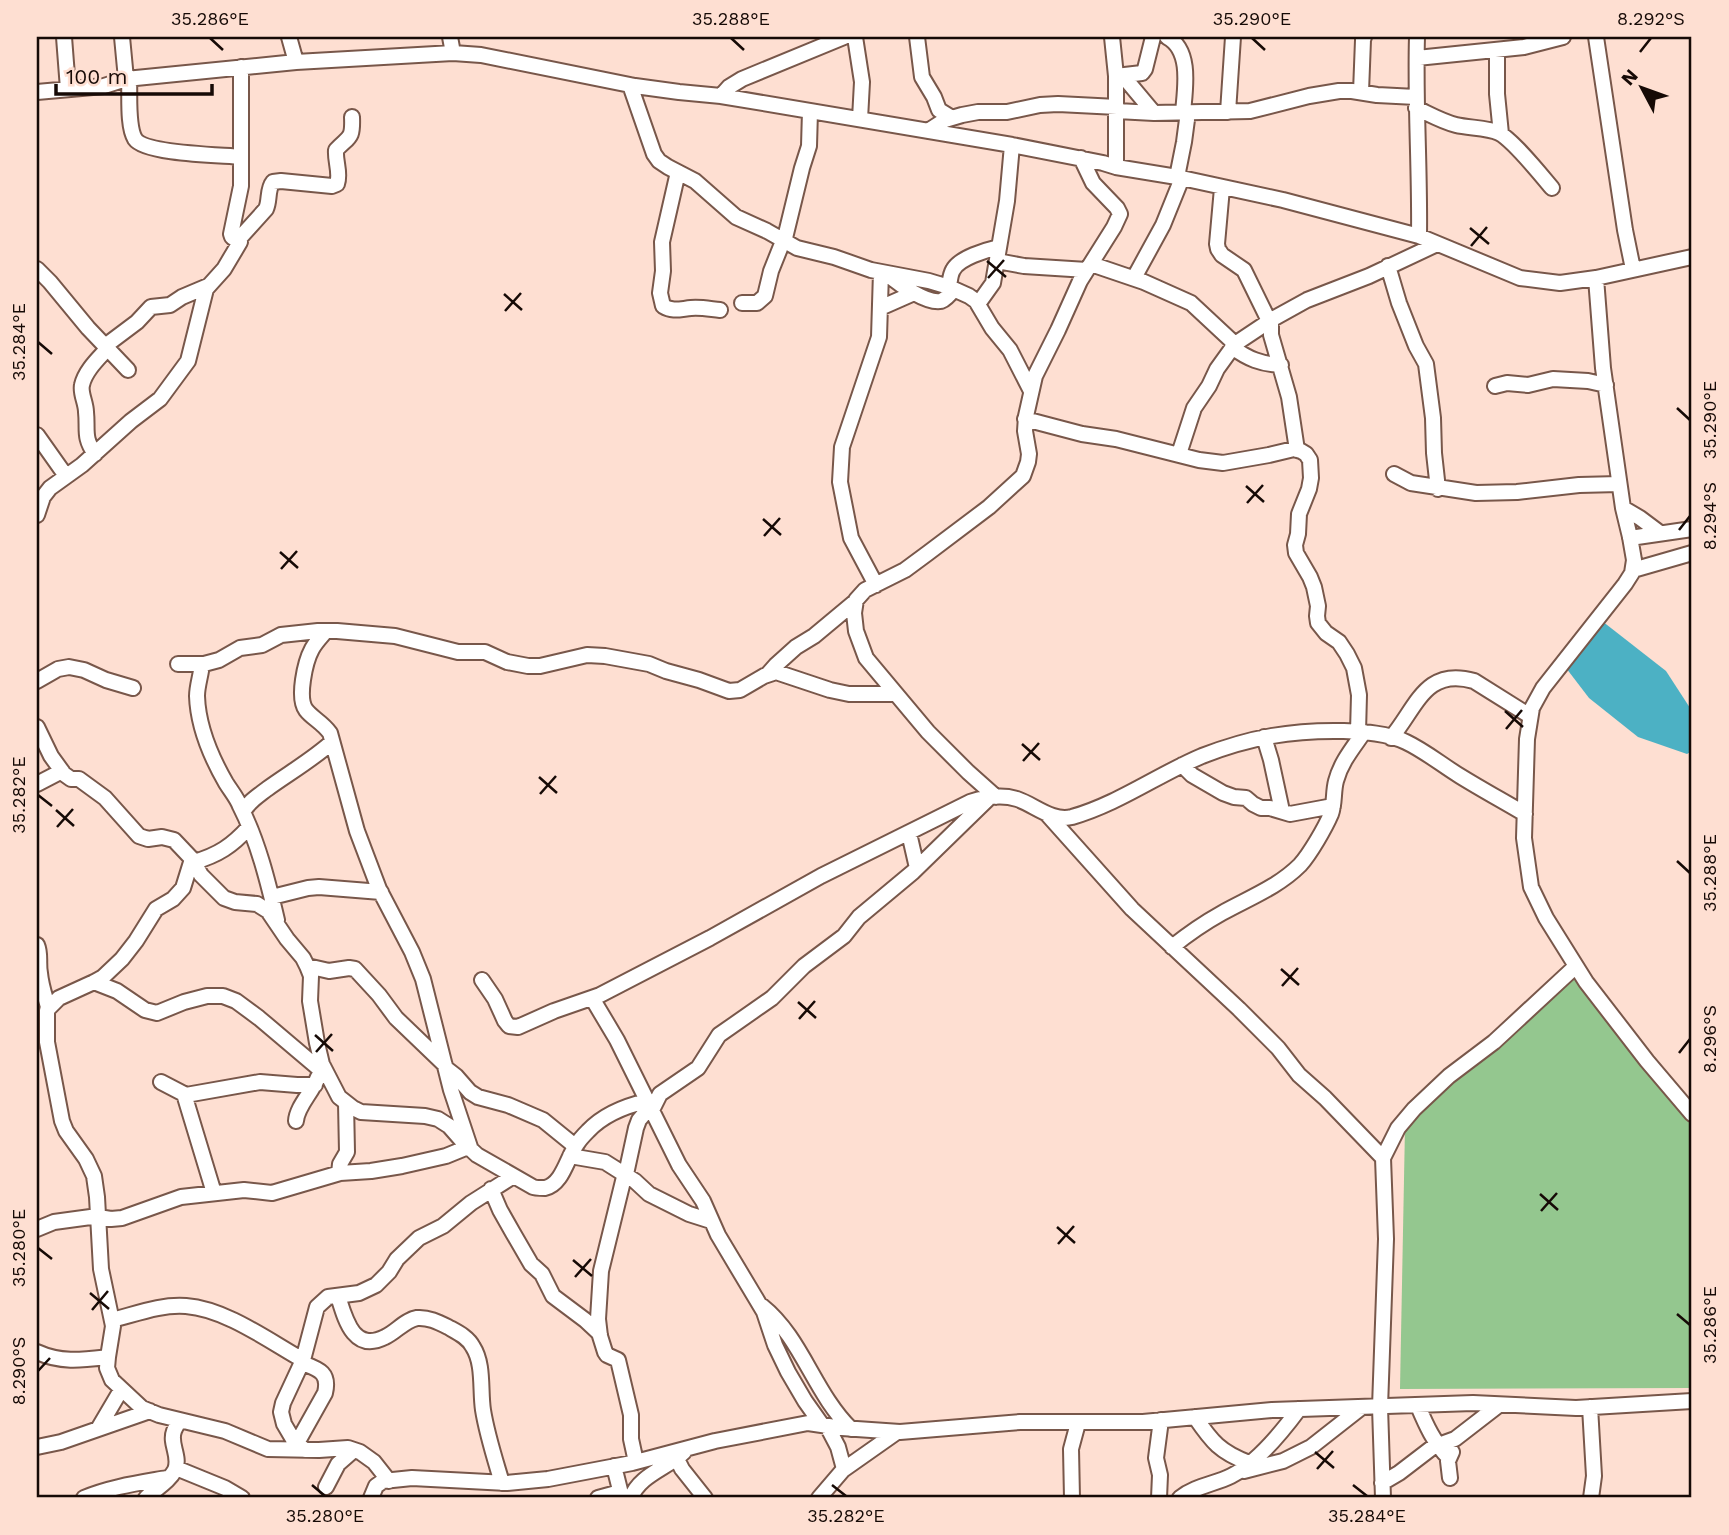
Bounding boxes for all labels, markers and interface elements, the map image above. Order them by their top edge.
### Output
text: 35.286°E [171,8,249,29]
text: 35.288°E [692,8,770,29]
text: 35.290°E [1213,8,1291,29]
text: 8.292°S [1617,8,1685,29]
scale bar [56,52,212,96]
north arrow [1606,52,1676,122]
text: 100 m [66,64,128,89]
text: N [1616,64,1643,90]
text: 35.284°E [8,303,29,381]
text: 35.290°E [1699,381,1720,459]
text: 8.294°S [1699,482,1720,550]
text: 35.282°E [8,756,29,834]
text: 35.288°E [1699,834,1720,912]
text: 8.296°S [1699,1005,1720,1073]
text: 35.280°E [8,1209,29,1287]
text: 35.286°E [1699,1286,1720,1364]
text: 8.290°S [8,1337,29,1405]
text: 35.280°E [286,1505,364,1526]
text: 35.282°E [807,1505,885,1526]
text: 35.284°E [1328,1505,1406,1526]

